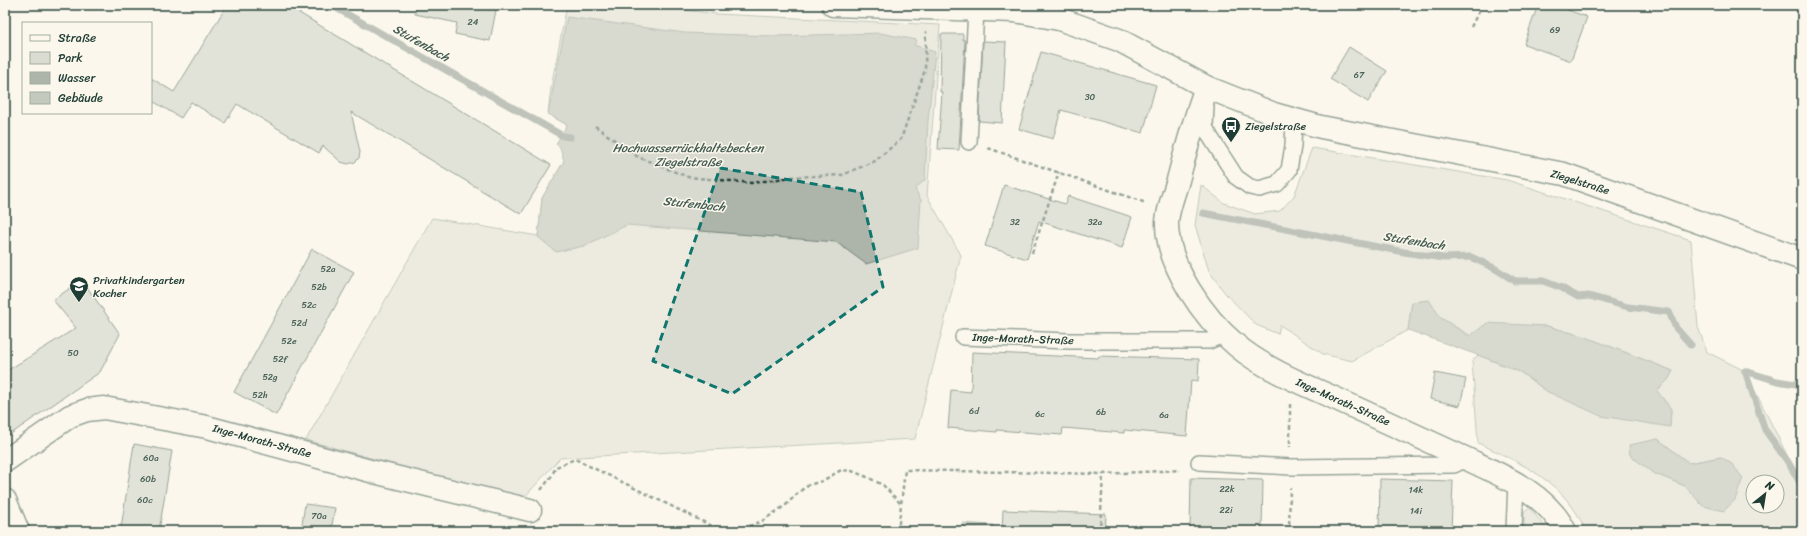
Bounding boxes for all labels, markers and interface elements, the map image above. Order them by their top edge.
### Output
house number: 24 [468,14,479,30]
water label: Stufenbach [389,18,455,69]
legend [22,22,152,114]
house number: 69 [1550,22,1561,38]
text: Straße [58,27,96,49]
text: Park [58,47,83,69]
text: Wasser [58,67,96,89]
house number: 67 [1354,67,1365,83]
text: Gebäude [58,87,103,109]
house number: 30 [1085,89,1096,105]
bus stop icon: Ziegelstraße [1220,115,1242,143]
place label: Ziegelstraße [1245,117,1307,136]
water label: Hochwasserrückhaltebecken Ziegelstraße [613,137,765,173]
street label: Ziegelstraße [1548,164,1612,200]
water label: Stufenbach [662,190,728,218]
house number: 32 [1010,214,1020,230]
house number: 32a [1088,214,1103,230]
water label: Stufenbach [1382,225,1448,257]
house number: 52a [320,261,336,277]
place label: Privatkindergarten Kocher [93,271,185,303]
school or university icon: Privatkindergarten Kocher [68,275,90,303]
house number: 52b [311,279,327,295]
house number: 52c [301,297,317,313]
house number: 52d [291,315,308,331]
street label: Inge-Morath-Straße [971,328,1074,350]
house number: 52e [281,333,297,349]
house number: 50 [67,345,79,361]
house number: 52f [273,351,289,367]
house number: 52g [262,369,278,385]
street label: Inge-Morath-Straße [1292,372,1394,431]
house number: 52h [252,387,268,403]
house number: 6d [969,403,980,419]
house number: 6b [1096,404,1106,420]
house number: 6c [1035,406,1045,422]
house number: 6a [1159,407,1169,423]
street label: Inge-Morath-Straße [210,418,314,463]
house number: 60a [143,450,159,466]
house number: 60b [140,471,156,487]
north arrow [1745,474,1785,514]
text: N [1761,475,1778,496]
house number: 22k [1219,481,1235,497]
house number: 14k [1409,482,1423,498]
house number: 60c [137,492,153,508]
house number: 22i [1220,502,1233,518]
house number: 14i [1410,503,1422,519]
house number: 70a [311,508,327,524]

